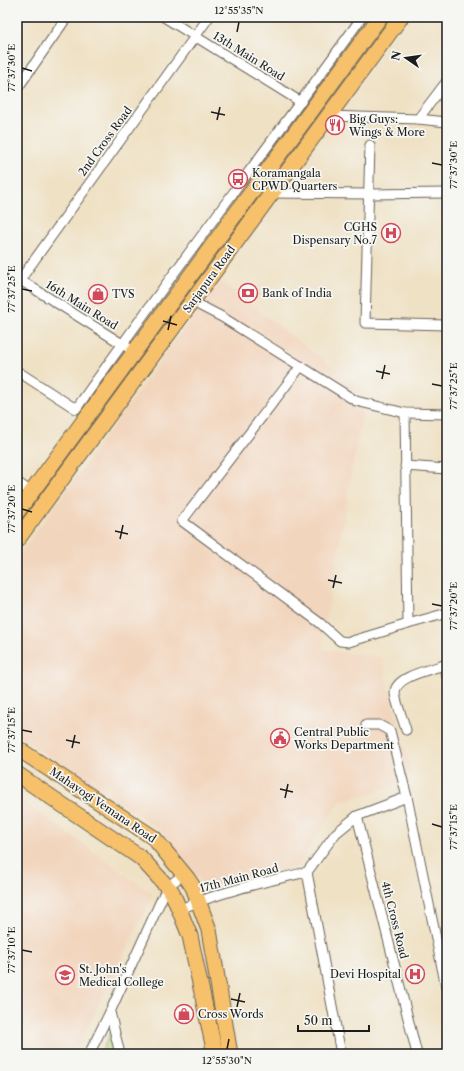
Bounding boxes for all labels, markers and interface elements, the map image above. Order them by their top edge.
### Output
text: 12°55'35"N [214,4,264,17]
street label: 13th Main Road [211,28,288,84]
north arrow [386,38,426,78]
text: 77°37'30"E [5,44,18,92]
text: N [388,49,404,62]
street label: 2nd Cross Road [75,103,135,178]
place label: Big Guys: Wings & More [348,112,425,139]
restaurant icon: Big Guys: Wings & More [324,114,346,136]
text: 77°37'30"E [447,141,460,189]
place label: Koramangala CPWD Quarters [252,166,338,193]
bus stop icon: Koramangala CPWD Quarters [227,168,249,190]
place label: CGHS Dispensary No.7 [292,220,378,247]
hospital icon: CGHS Dispensary No.7 [380,222,402,244]
street label: Sarjapura Road [180,242,238,315]
text: 77°37'25"E [5,265,18,313]
street label: 16th Main Road [44,277,121,333]
bank icon: Bank of India [237,282,259,304]
shop icon: TVS [87,283,109,305]
place label: Bank of India [262,286,332,300]
place label: TVS [112,287,135,301]
text: 77°37'25"E [447,362,460,410]
text: 77°37'20"E [5,485,18,533]
text: 77°37'20"E [447,582,460,630]
text: 77°37'15"E [5,707,18,753]
place label: Central Public Works Department [293,725,394,752]
public building icon: Central Public Works Department [269,727,291,749]
street label: Mahayogi Vemana Road [47,764,159,846]
text: 77°37'15"E [447,804,460,850]
street label: 17th Main Road [198,861,280,895]
street label: 4th Cross Road [379,880,411,961]
text: 77°37'10"E [5,926,18,973]
place label: St. John's Medical College [79,962,164,989]
hospital icon: Devi Hospital [404,963,426,985]
school or university icon: St. John's Medical College [54,964,76,986]
place label: Devi Hospital [330,967,402,981]
shop icon: Cross Words [173,1003,195,1025]
place label: Cross Words [198,1007,264,1021]
scale bar [298,1007,369,1033]
text: 50 m [304,1013,333,1028]
text: 12°55'30"N [202,1054,252,1067]

